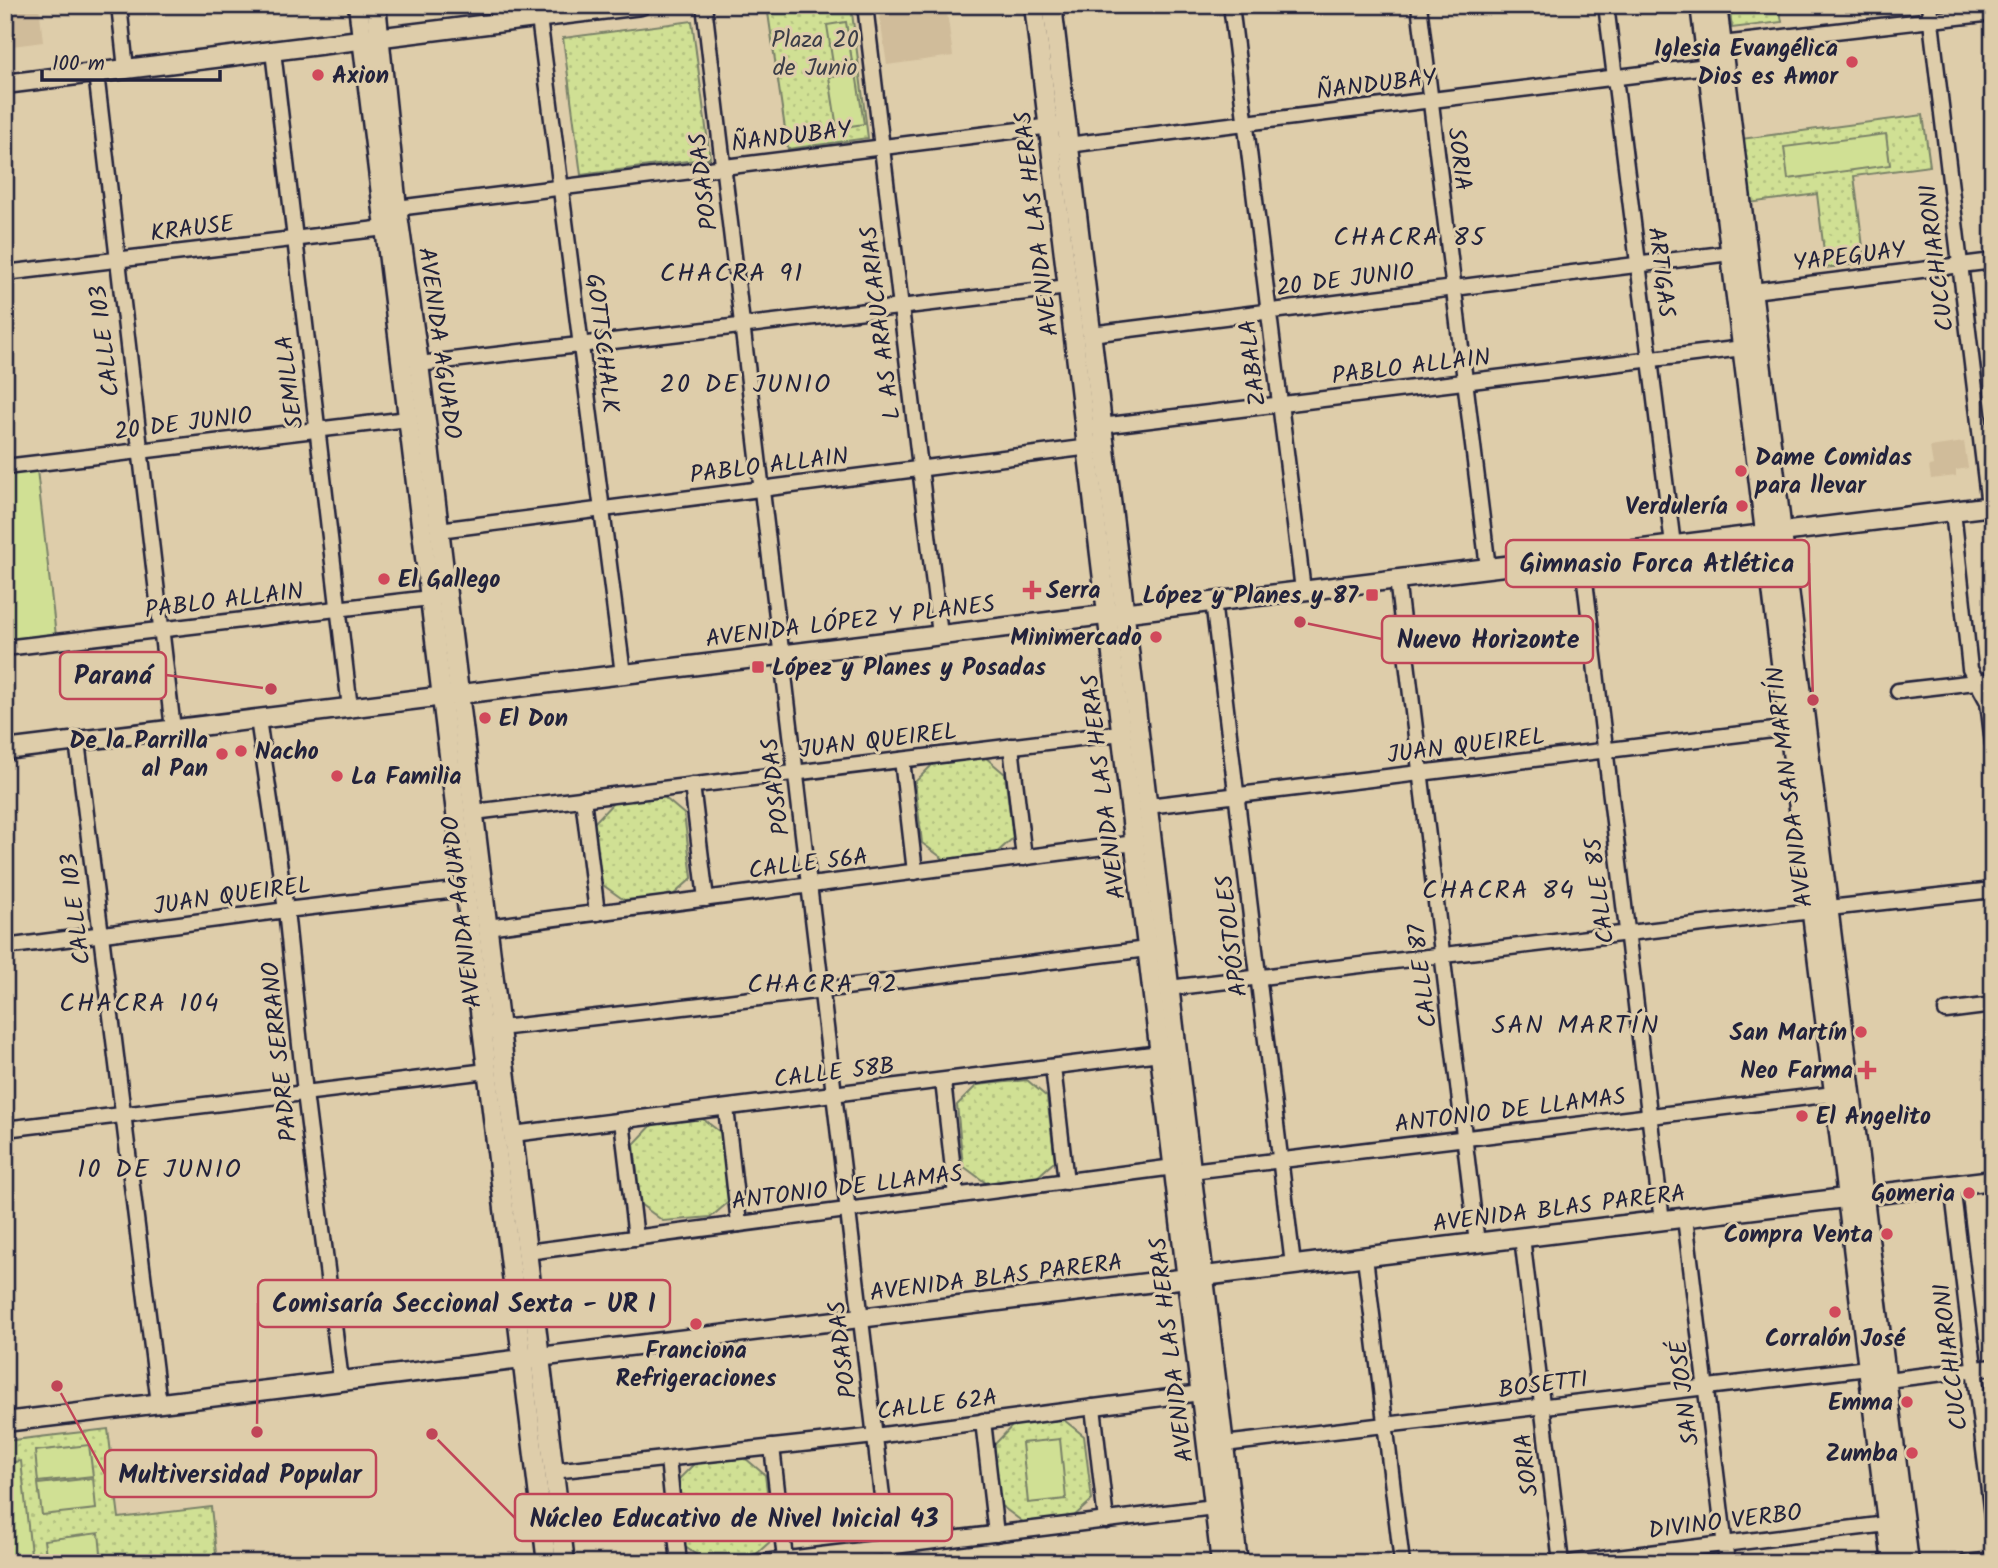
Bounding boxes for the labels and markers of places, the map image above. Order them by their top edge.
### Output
place label: Iglesia Evangélica Dios es Amor [1654,30,1839,97]
marker: Iglesia Evangélica Dios es Amor [1844,54,1860,70]
place label: Axion [332,57,389,96]
marker: Axion [310,67,326,83]
place label: Dame Comidas para llevar [1754,439,1912,506]
marker: Dame Comidas para llevar [1733,463,1749,479]
place label: Verdulería [1625,488,1728,527]
marker: Verdulería [1734,498,1750,514]
callout: Gimnasio Forca Atlética [1506,540,1809,587]
place label: El Gallego [398,561,500,600]
marker: El Gallego [376,571,392,587]
place label: Serra [1046,572,1101,611]
place label: López y Planes y 87 [1142,577,1359,616]
marker: Serra [1024,582,1040,598]
marker: López y Planes y 87 [1364,587,1380,603]
callout: Nuevo Horizonte [1382,616,1593,663]
place label: Minimercado [1010,619,1142,658]
marker: Minimercado [1148,629,1164,645]
place label: López y Planes y Posadas [772,649,1046,688]
callout: Paraná [60,652,166,699]
marker: López y Planes y Posadas [750,659,766,675]
place label: El Don [499,700,568,739]
marker: El Don [477,710,493,726]
place label: De la Parrilla al Pan [69,722,208,789]
place label: Nacho [255,733,319,772]
marker: Nacho [233,743,249,759]
marker: De la Parrilla al Pan [214,746,230,762]
place label: La Familia [351,758,462,797]
marker: La Familia [329,768,345,784]
place label: San Martín [1730,1014,1847,1053]
marker: San Martín [1853,1024,1869,1040]
place label: Neo Farma [1740,1052,1853,1091]
marker: Neo Farma [1859,1062,1875,1078]
place label: El Angelito [1816,1098,1931,1137]
marker: El Angelito [1794,1108,1810,1124]
place label: Gomeria [1871,1175,1955,1214]
marker: Gomeria [1961,1185,1977,1201]
place label: Compra Venta [1724,1216,1873,1255]
marker: Compra Venta [1879,1226,1895,1242]
callout: Comisaría Seccional Sexta - UR I [258,1280,670,1327]
marker: Corralón José [1827,1304,1843,1320]
marker: Franciona Refrigeraciones [688,1316,704,1332]
place label: Corralón José [1765,1320,1906,1359]
place label: Franciona Refrigeraciones [616,1332,776,1399]
place label: Emma [1828,1384,1893,1423]
marker: Emma [1899,1394,1915,1410]
place label: Zumba [1825,1435,1898,1474]
marker: Zumba [1904,1445,1920,1461]
callout: Multiversidad Popular [105,1450,376,1497]
callout: Núcleo Educativo de Nivel Inicial 43 [515,1494,952,1541]

